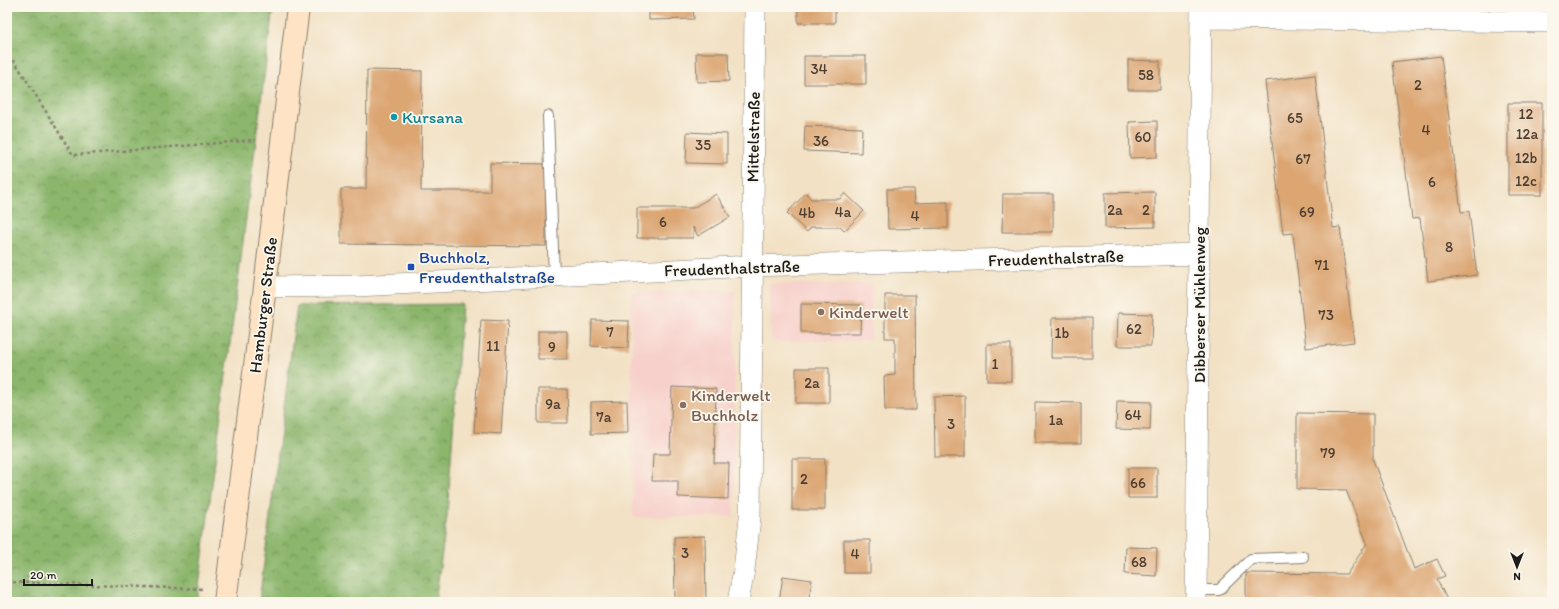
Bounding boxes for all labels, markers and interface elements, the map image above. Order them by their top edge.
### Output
house number: 34 [810,60,828,78]
house number: 58 [1138,66,1154,84]
house number: 2 [1414,76,1422,94]
street label: Mittelstraße [742,91,764,183]
house number: 12 [1519,105,1534,123]
place label: Kursana [402,107,463,127]
house number: 65 [1287,109,1303,127]
marker: Kursana [389,112,399,122]
house number: 4 [1421,121,1431,139]
house number: 12a [1516,125,1539,143]
house number: 60 [1134,128,1152,146]
house number: 36 [813,132,829,150]
house number: 35 [695,136,711,154]
house number: 12b [1515,149,1538,167]
house number: 67 [1295,150,1311,168]
house number: 12c [1515,172,1537,190]
house number: 6 [1428,173,1436,191]
house number: 2a [1107,201,1123,219]
house number: 2 [1142,201,1150,219]
house number: 4a [835,203,852,221]
house number: 69 [1299,203,1315,221]
house number: 4b [799,204,816,222]
house number: 4 [910,207,920,225]
house number: 6 [659,213,667,231]
street label: Dibberser Mühlenweg [1189,227,1209,383]
street label: Hamburger Straße [245,236,281,374]
house number: 8 [1445,238,1453,256]
street label: Freudenthalstraße [988,246,1124,270]
place label: Buchholz, Freudenthalstraße [419,247,555,287]
street label: Freudenthalstraße [664,256,800,280]
house number: 71 [1315,256,1329,274]
marker: Buchholz, Freudenthalstraße [406,262,416,272]
place label: Kinderwelt [829,302,909,322]
house number: 73 [1318,306,1334,324]
marker: Kinderwelt [816,307,826,317]
house number: 62 [1126,320,1142,338]
house number: 7 [606,323,614,341]
house number: 1b [1055,324,1070,342]
house number: 11 [486,337,500,355]
house number: 9 [548,338,556,356]
house number: 1 [992,355,999,373]
house number: 2a [804,374,820,392]
place label: Kinderwelt Buchholz [691,385,771,425]
house number: 9a [545,395,561,413]
marker: Kinderwelt Buchholz [678,400,688,410]
house number: 64 [1125,406,1141,424]
house number: 7a [596,408,612,426]
house number: 1a [1049,411,1064,429]
house number: 3 [947,415,955,433]
house number: 79 [1320,444,1336,462]
house number: 2 [800,470,808,488]
house number: 66 [1130,474,1146,492]
house number: 3 [681,544,689,562]
house number: 4 [850,545,860,563]
north arrow [1497,547,1537,587]
house number: 68 [1131,553,1147,571]
scale bar [24,561,92,587]
text: 20 m [30,568,57,582]
text: N [1513,570,1521,583]

